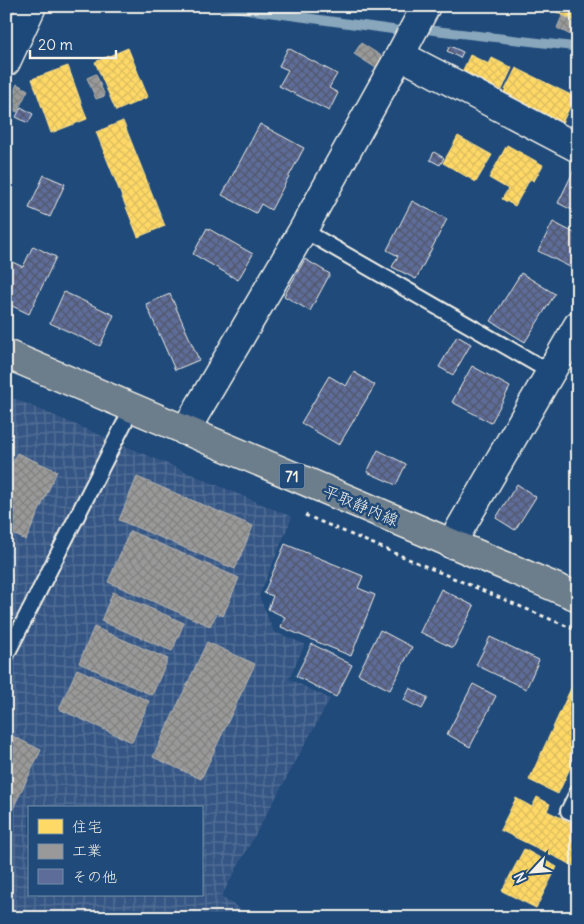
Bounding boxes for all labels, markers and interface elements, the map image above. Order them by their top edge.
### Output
scale bar [30,28,116,60]
text: 20 m [38,35,73,54]
road number: 71 [280,464,304,488]
street label: 平取静内線 [320,480,402,530]
legend [28,806,202,896]
text: 住宅 [72,817,102,836]
text: 工業 [72,841,102,860]
north arrow [506,846,556,896]
text: その他 [72,867,117,886]
text: N [510,869,531,886]

